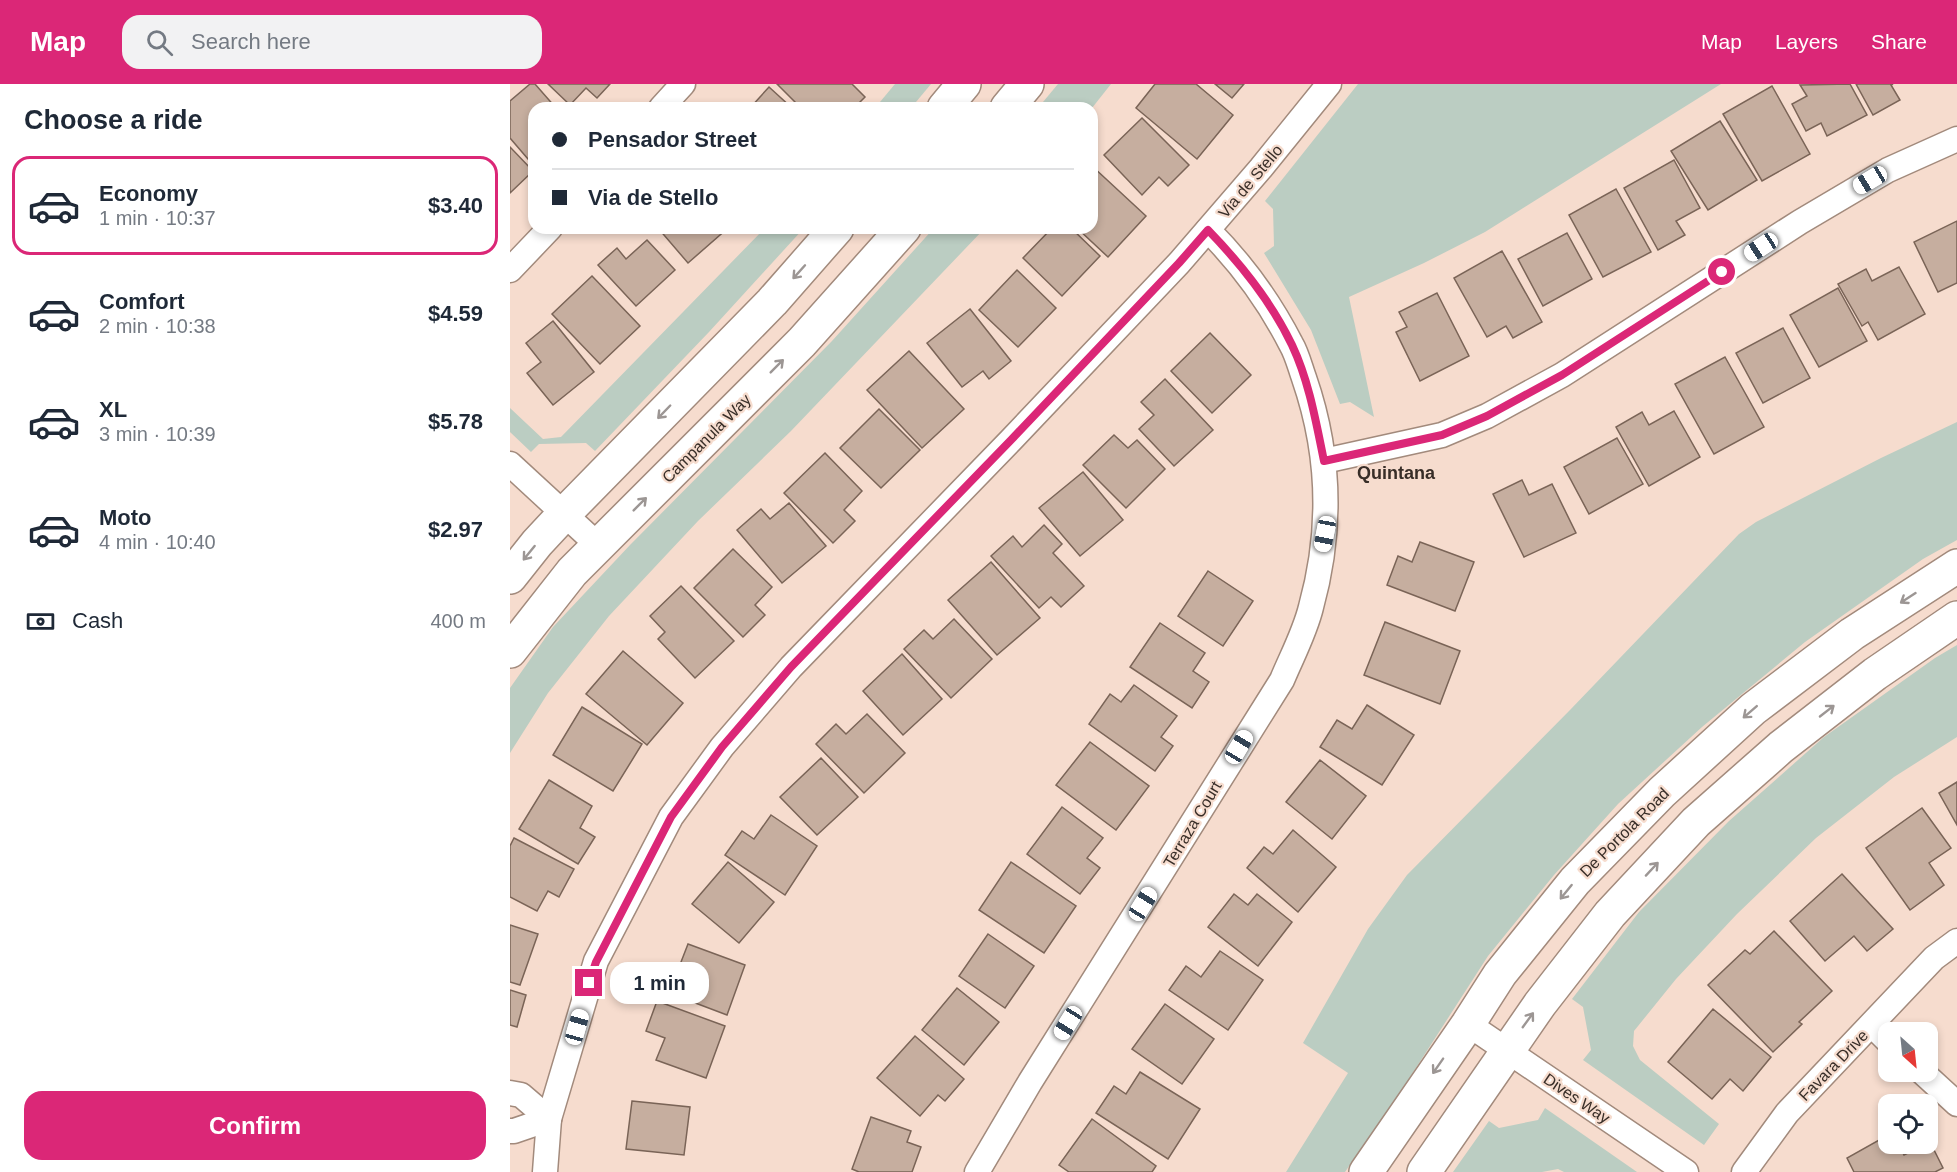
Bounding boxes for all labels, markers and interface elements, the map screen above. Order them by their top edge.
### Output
search box [122,15,542,69]
text: Map [30,26,86,57]
icon: search [143,26,176,59]
text: Search here [191,29,311,54]
text: Map [1701,30,1742,53]
text: Layers [1775,30,1838,53]
text: Share [1871,30,1927,53]
text: Choose a ride [24,105,203,135]
text: Pensador Street [588,127,757,152]
street label: Via de Stello [1215,141,1286,221]
car [1850,163,1890,197]
icon: car [27,179,81,233]
text: Economy [99,181,198,206]
text: Via de Stello [588,185,718,210]
text: $3.40 [428,193,483,218]
text: 1 min · 10:37 [99,207,216,229]
car [1741,230,1781,264]
route start [1708,258,1735,285]
one-way arrow [792,264,806,279]
icon: car [27,287,81,341]
text: Comfort [99,289,185,314]
text: $4.59 [428,301,483,326]
text: 2 min · 10:38 [99,315,216,337]
one-way arrow [770,358,785,373]
street label: Campanula Way [659,391,754,486]
icon: car [27,395,81,449]
text: XL [99,397,127,422]
one-way arrow [656,405,671,420]
text: $5.78 [428,409,483,434]
text: 3 min · 10:39 [99,423,216,445]
district label: Quintana [1357,463,1436,483]
one-way arrow [633,497,647,512]
icon: car [27,503,81,557]
text: Moto [99,505,152,530]
car [1313,515,1337,553]
text: $2.97 [428,517,483,542]
text: 4 min · 10:40 [99,531,216,553]
one-way arrow [522,545,535,561]
one-way arrow [1900,592,1917,604]
icon: cash [24,605,57,638]
text: Cash [72,608,123,633]
text: 400 m [430,610,486,632]
one-way arrow [1819,704,1835,717]
one-way arrow [1743,705,1758,719]
car [1222,727,1256,767]
street label: Terraza Court [1160,778,1225,870]
street label: De Portola Road [1577,785,1672,880]
one-way arrow [1645,862,1659,877]
car [1126,884,1160,924]
one-way arrow [1559,884,1572,900]
callout: 1 min [610,962,709,1004]
route end [575,969,602,996]
text: 1 min [633,972,686,994]
car [1051,1003,1085,1043]
car [563,1007,591,1047]
one-way arrow [1522,1013,1534,1029]
north arrow [1878,1022,1938,1082]
map controls [1878,1022,1938,1154]
street label: Favara Drive [1795,1026,1871,1104]
one-way arrow [1432,1058,1444,1074]
street label: Dives Way [1541,1070,1613,1127]
button: Confirm [24,1091,486,1160]
button: locate [1878,1094,1938,1154]

